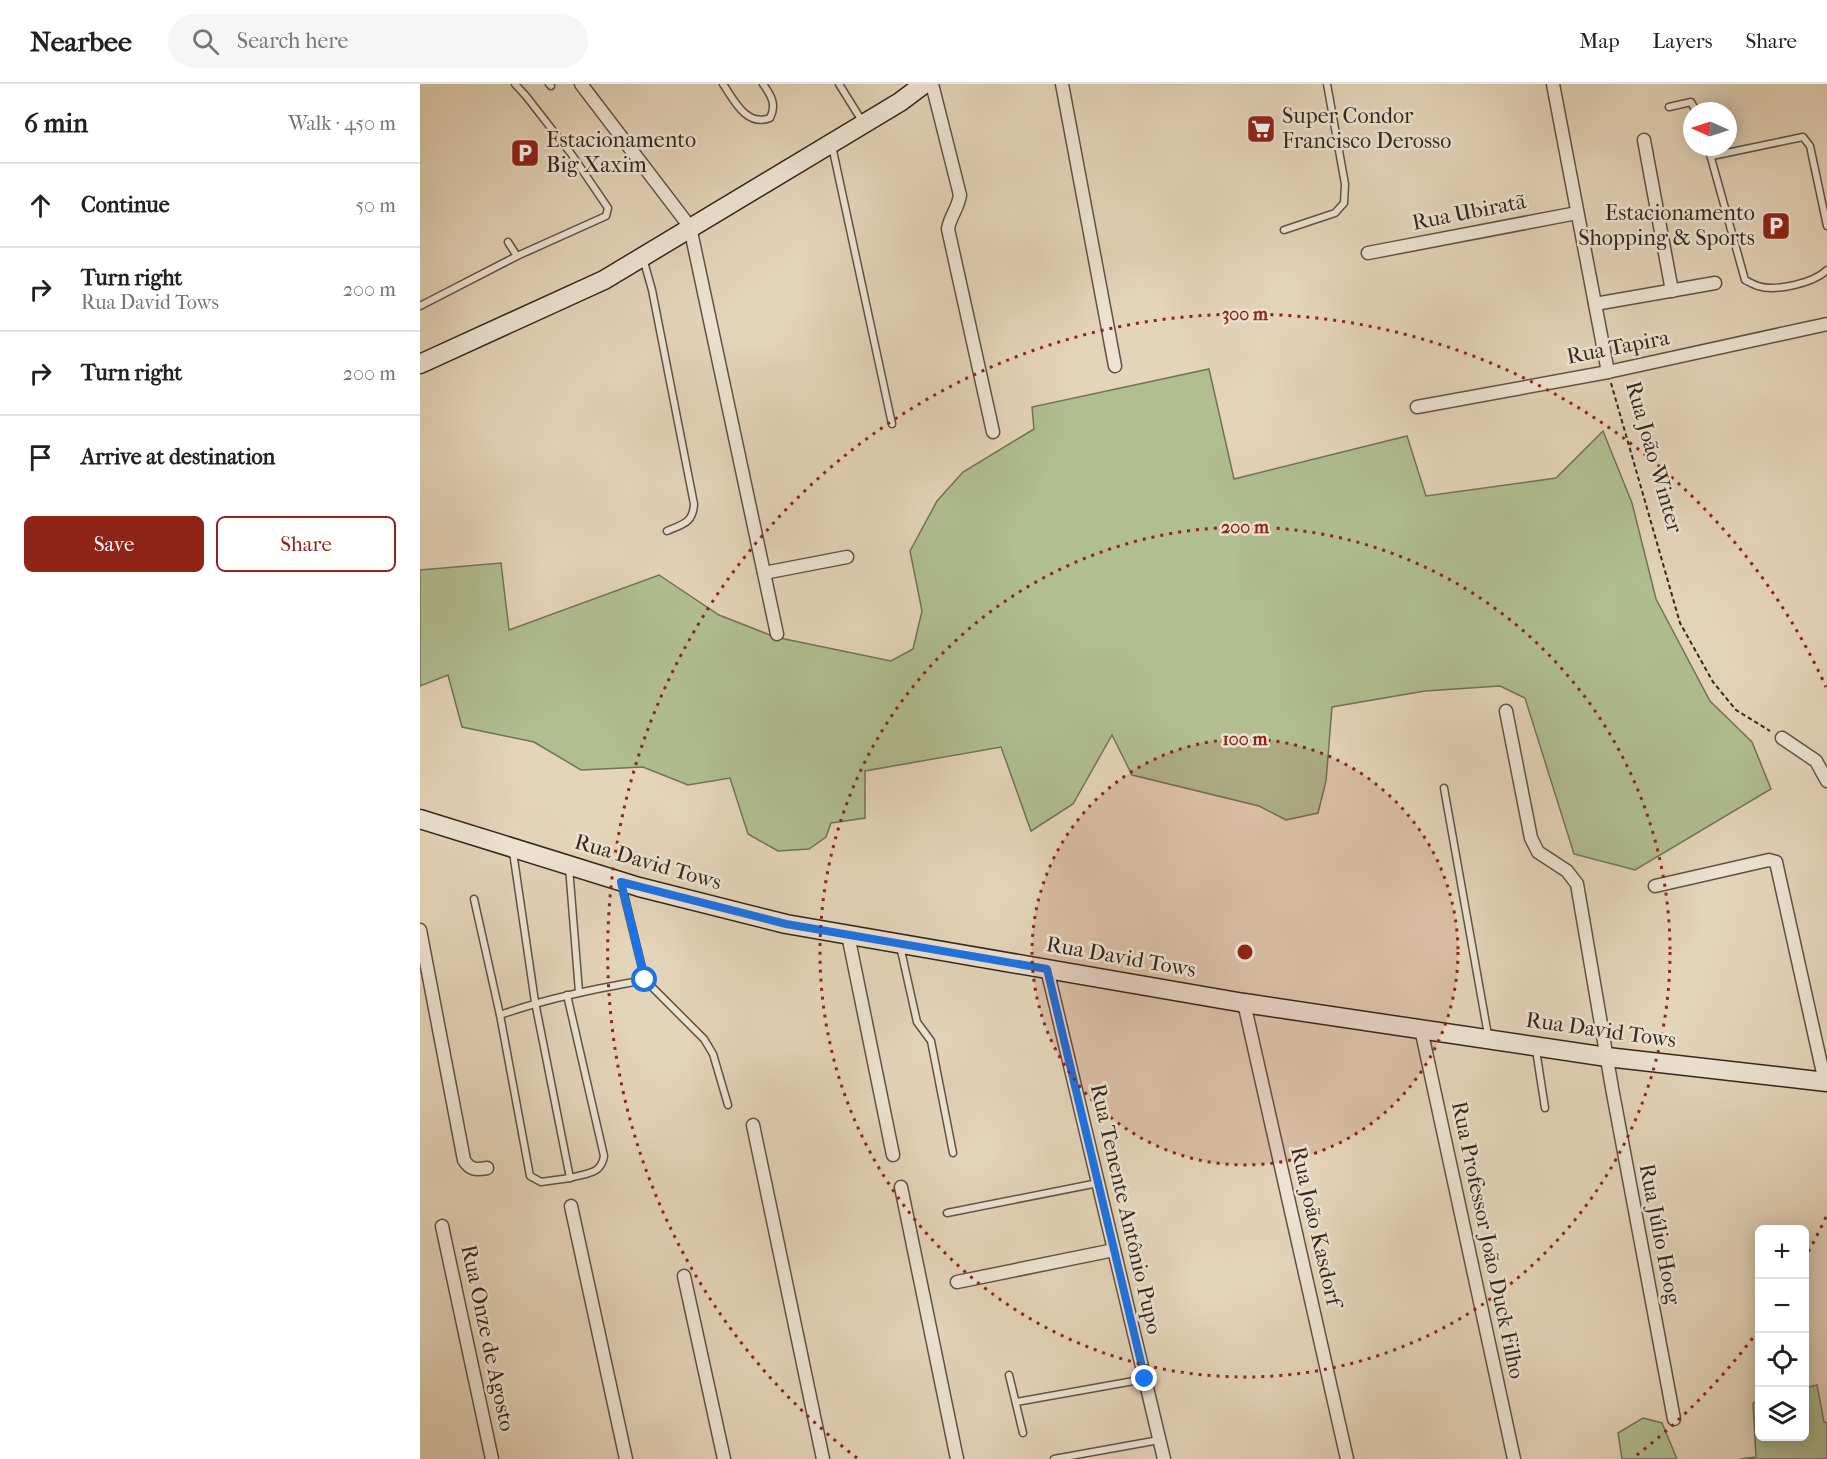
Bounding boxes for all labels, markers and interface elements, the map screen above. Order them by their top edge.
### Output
search box [168,14,588,68]
text: Nearbee [30,25,132,58]
icon: search [189,25,222,58]
text: Search here [237,28,348,54]
text: Map [1579,29,1620,53]
text: Layers [1653,29,1712,53]
text: Share [1745,29,1797,53]
north arrow [1683,102,1737,156]
place label: Super Condor Francisco Derosso [1282,103,1451,154]
text: 6 min [24,108,88,139]
text: Walk · 450 m [288,112,396,135]
supermarket icon: Super Condor Francisco Derosso [1245,113,1277,145]
place label: Estacionamento Big Xaxim [546,127,696,178]
parking icon: Estacionamento Big Xaxim [509,137,541,169]
street label: Rua Ubiratã [1410,188,1529,236]
icon: ahead [24,189,57,222]
text: Continue [81,192,170,218]
text: 50 m [355,194,396,217]
place label: Estacionamento Shopping & Sports [1578,200,1755,251]
parking icon: Estacionamento Shopping & Sports [1760,210,1792,242]
text: Turn right [81,265,182,291]
icon: right [24,273,57,306]
text: 200 m [343,278,396,301]
text: Rua David Tows [81,291,219,314]
text: 300 m [1222,304,1269,325]
street label: Rua Tapira [1564,324,1672,370]
icon: right [24,357,57,390]
text: Turn right [81,360,182,386]
text: 200 m [343,362,396,385]
street label: Rua João Winter [1620,378,1688,536]
icon: arrive [24,441,57,474]
text: Arrive at destination [81,444,275,470]
button: Save [24,516,204,572]
button: Share [216,516,396,572]
text: 200 m [1221,517,1270,538]
text: 100 m [1222,729,1269,750]
street label: Rua David Tows [572,829,724,895]
street label: Rua David Tows [1044,931,1198,983]
centre of rings [1235,942,1255,962]
route start [631,966,657,992]
street label: Rua David Tows [1524,1007,1678,1053]
street label: Rua Tenente Antônio Pupo [1085,1081,1167,1337]
street label: Rua Professor João Duck Filho [1446,1099,1530,1381]
street label: Rua João Kasdorf [1285,1144,1348,1313]
street label: Rua Júlio Hoog [1634,1161,1686,1307]
map controls [1755,1225,1809,1441]
button: + [1755,1225,1809,1279]
street label: Rua Onze de Agosto [455,1242,521,1434]
button: − [1755,1279,1809,1333]
button: locate [1755,1333,1809,1387]
route end [1131,1365,1157,1391]
button: layers [1755,1387,1809,1441]

